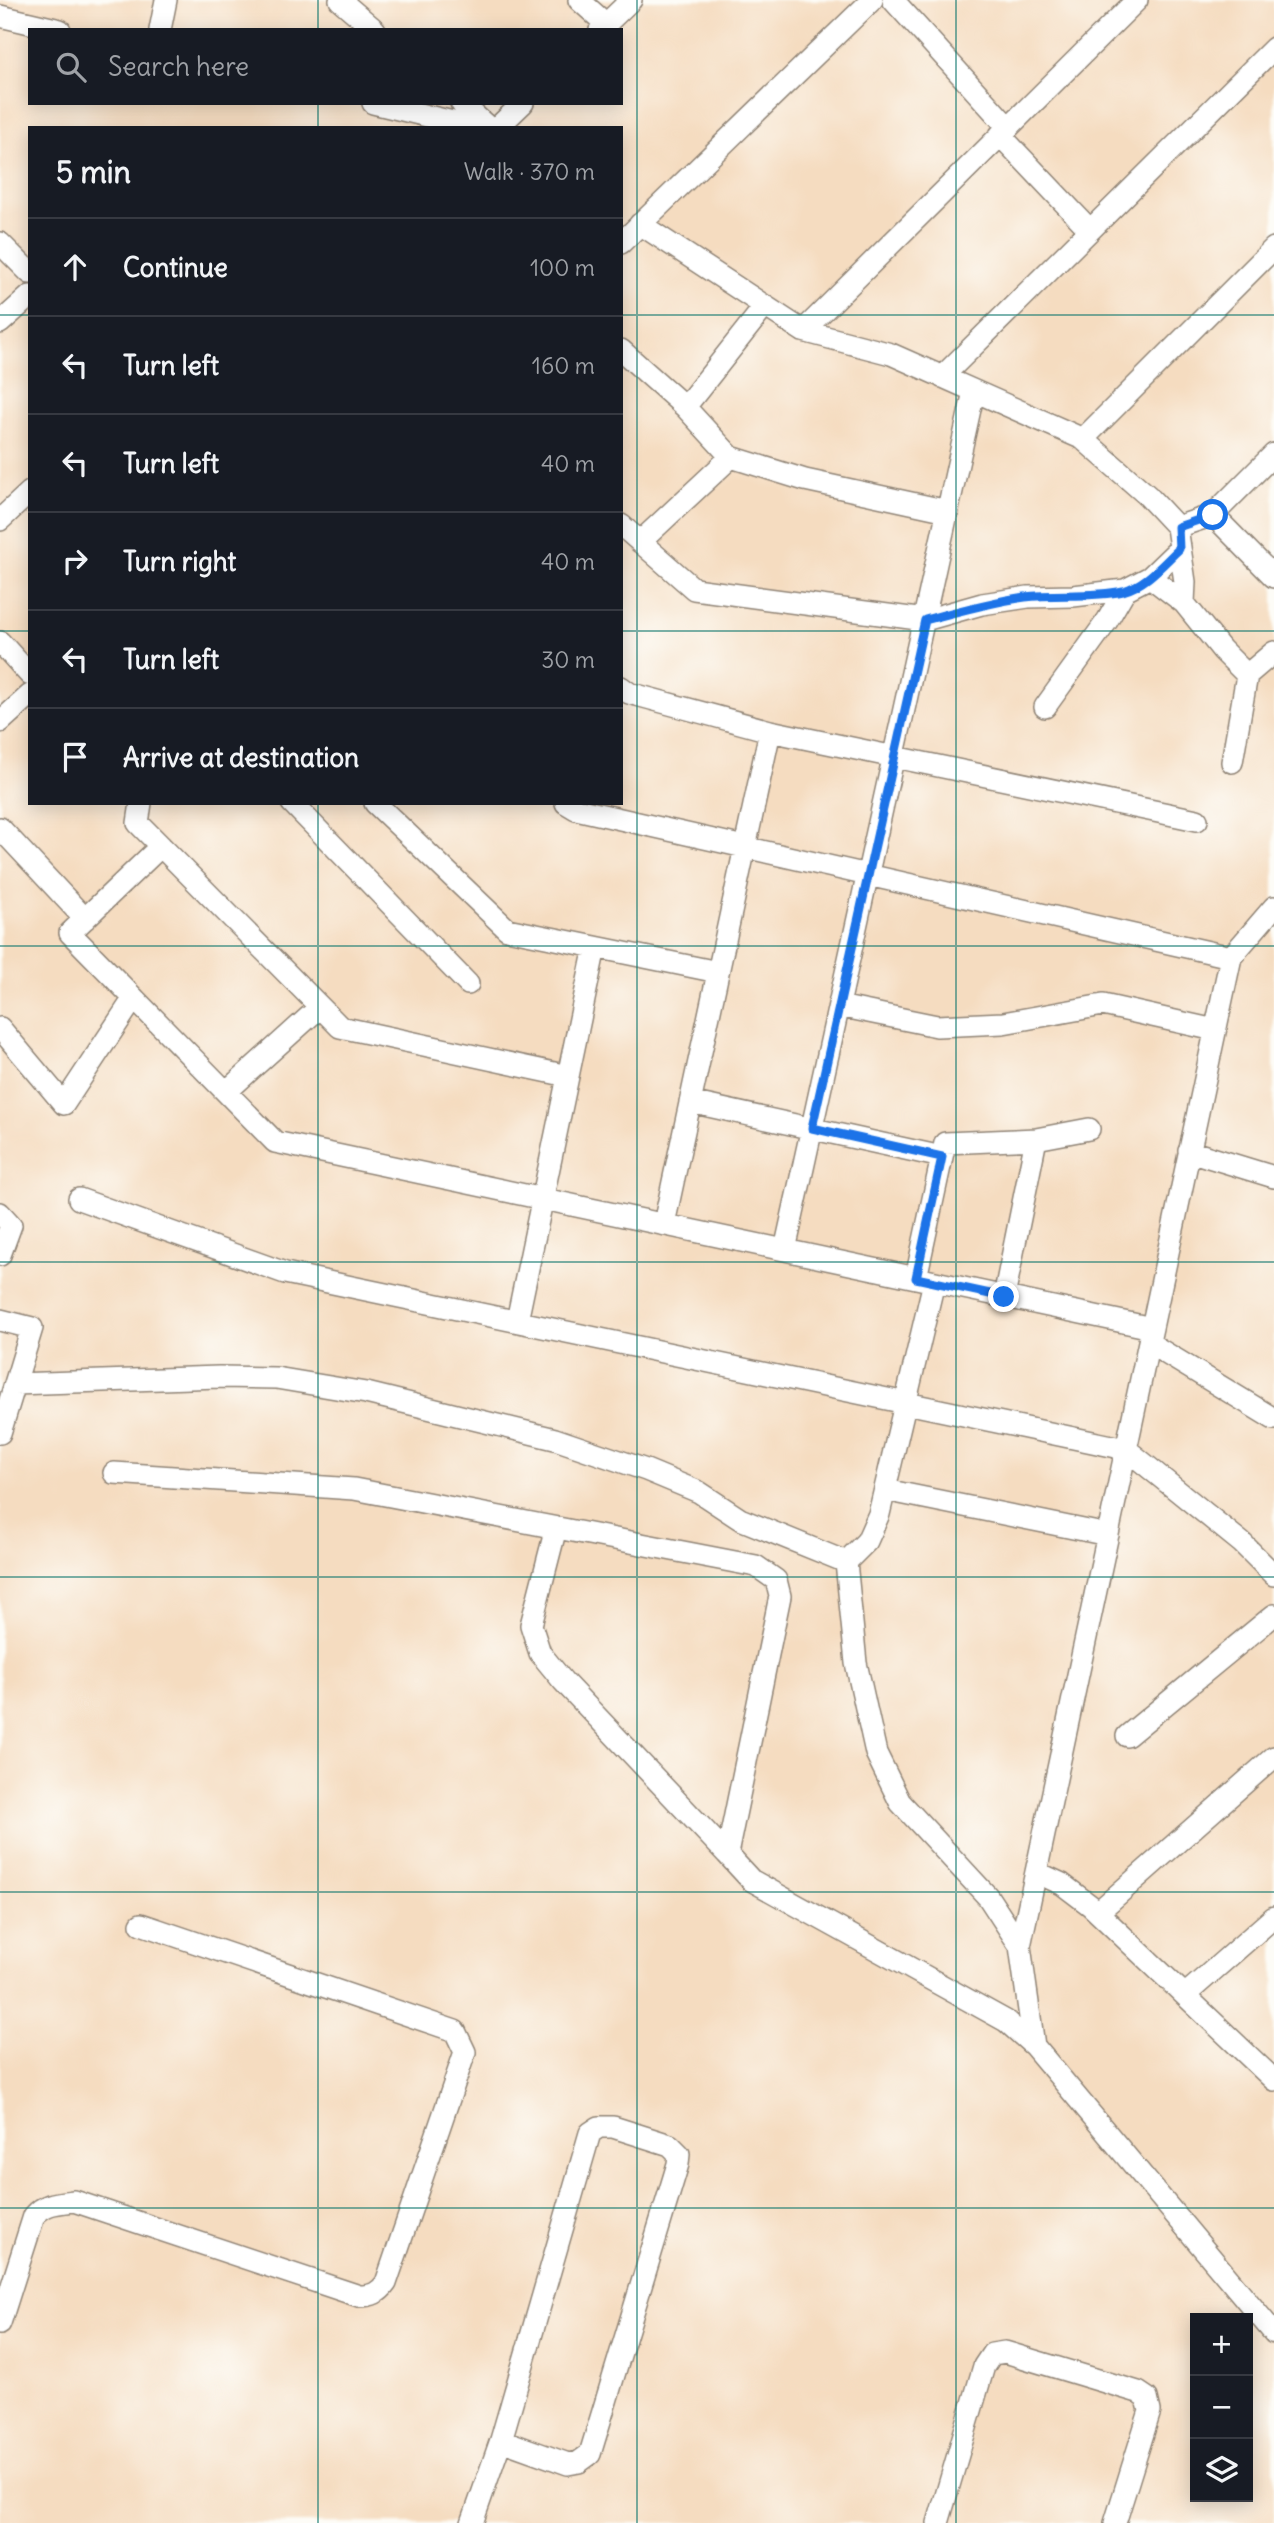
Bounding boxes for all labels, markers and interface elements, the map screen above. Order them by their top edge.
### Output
search box [28,28,623,105]
icon: search [52,48,90,86]
text: Search here [108,50,249,83]
text: 5 min [56,153,131,191]
text: Walk · 370 m [464,157,595,186]
icon: ahead [56,248,94,286]
text: Continue [123,251,228,284]
text: 100 m [530,253,595,282]
icon: left [56,346,94,384]
text: Turn left [123,349,219,382]
text: 160 m [532,351,595,380]
icon: left [56,444,94,482]
text: Turn left [123,447,219,480]
text: 40 m [541,449,595,478]
route start [1197,499,1228,530]
icon: right [56,542,94,580]
text: Turn right [123,545,236,578]
text: 40 m [541,547,595,576]
icon: left [56,640,94,678]
text: Turn left [123,643,219,676]
text: 30 m [541,645,595,674]
icon: arrive [56,738,94,776]
text: Arrive at destination [123,741,359,774]
route end [988,1281,1019,1312]
map controls [1190,2313,1253,2502]
button: + [1190,2313,1253,2376]
button: − [1190,2376,1253,2439]
button: layers [1190,2439,1253,2502]

